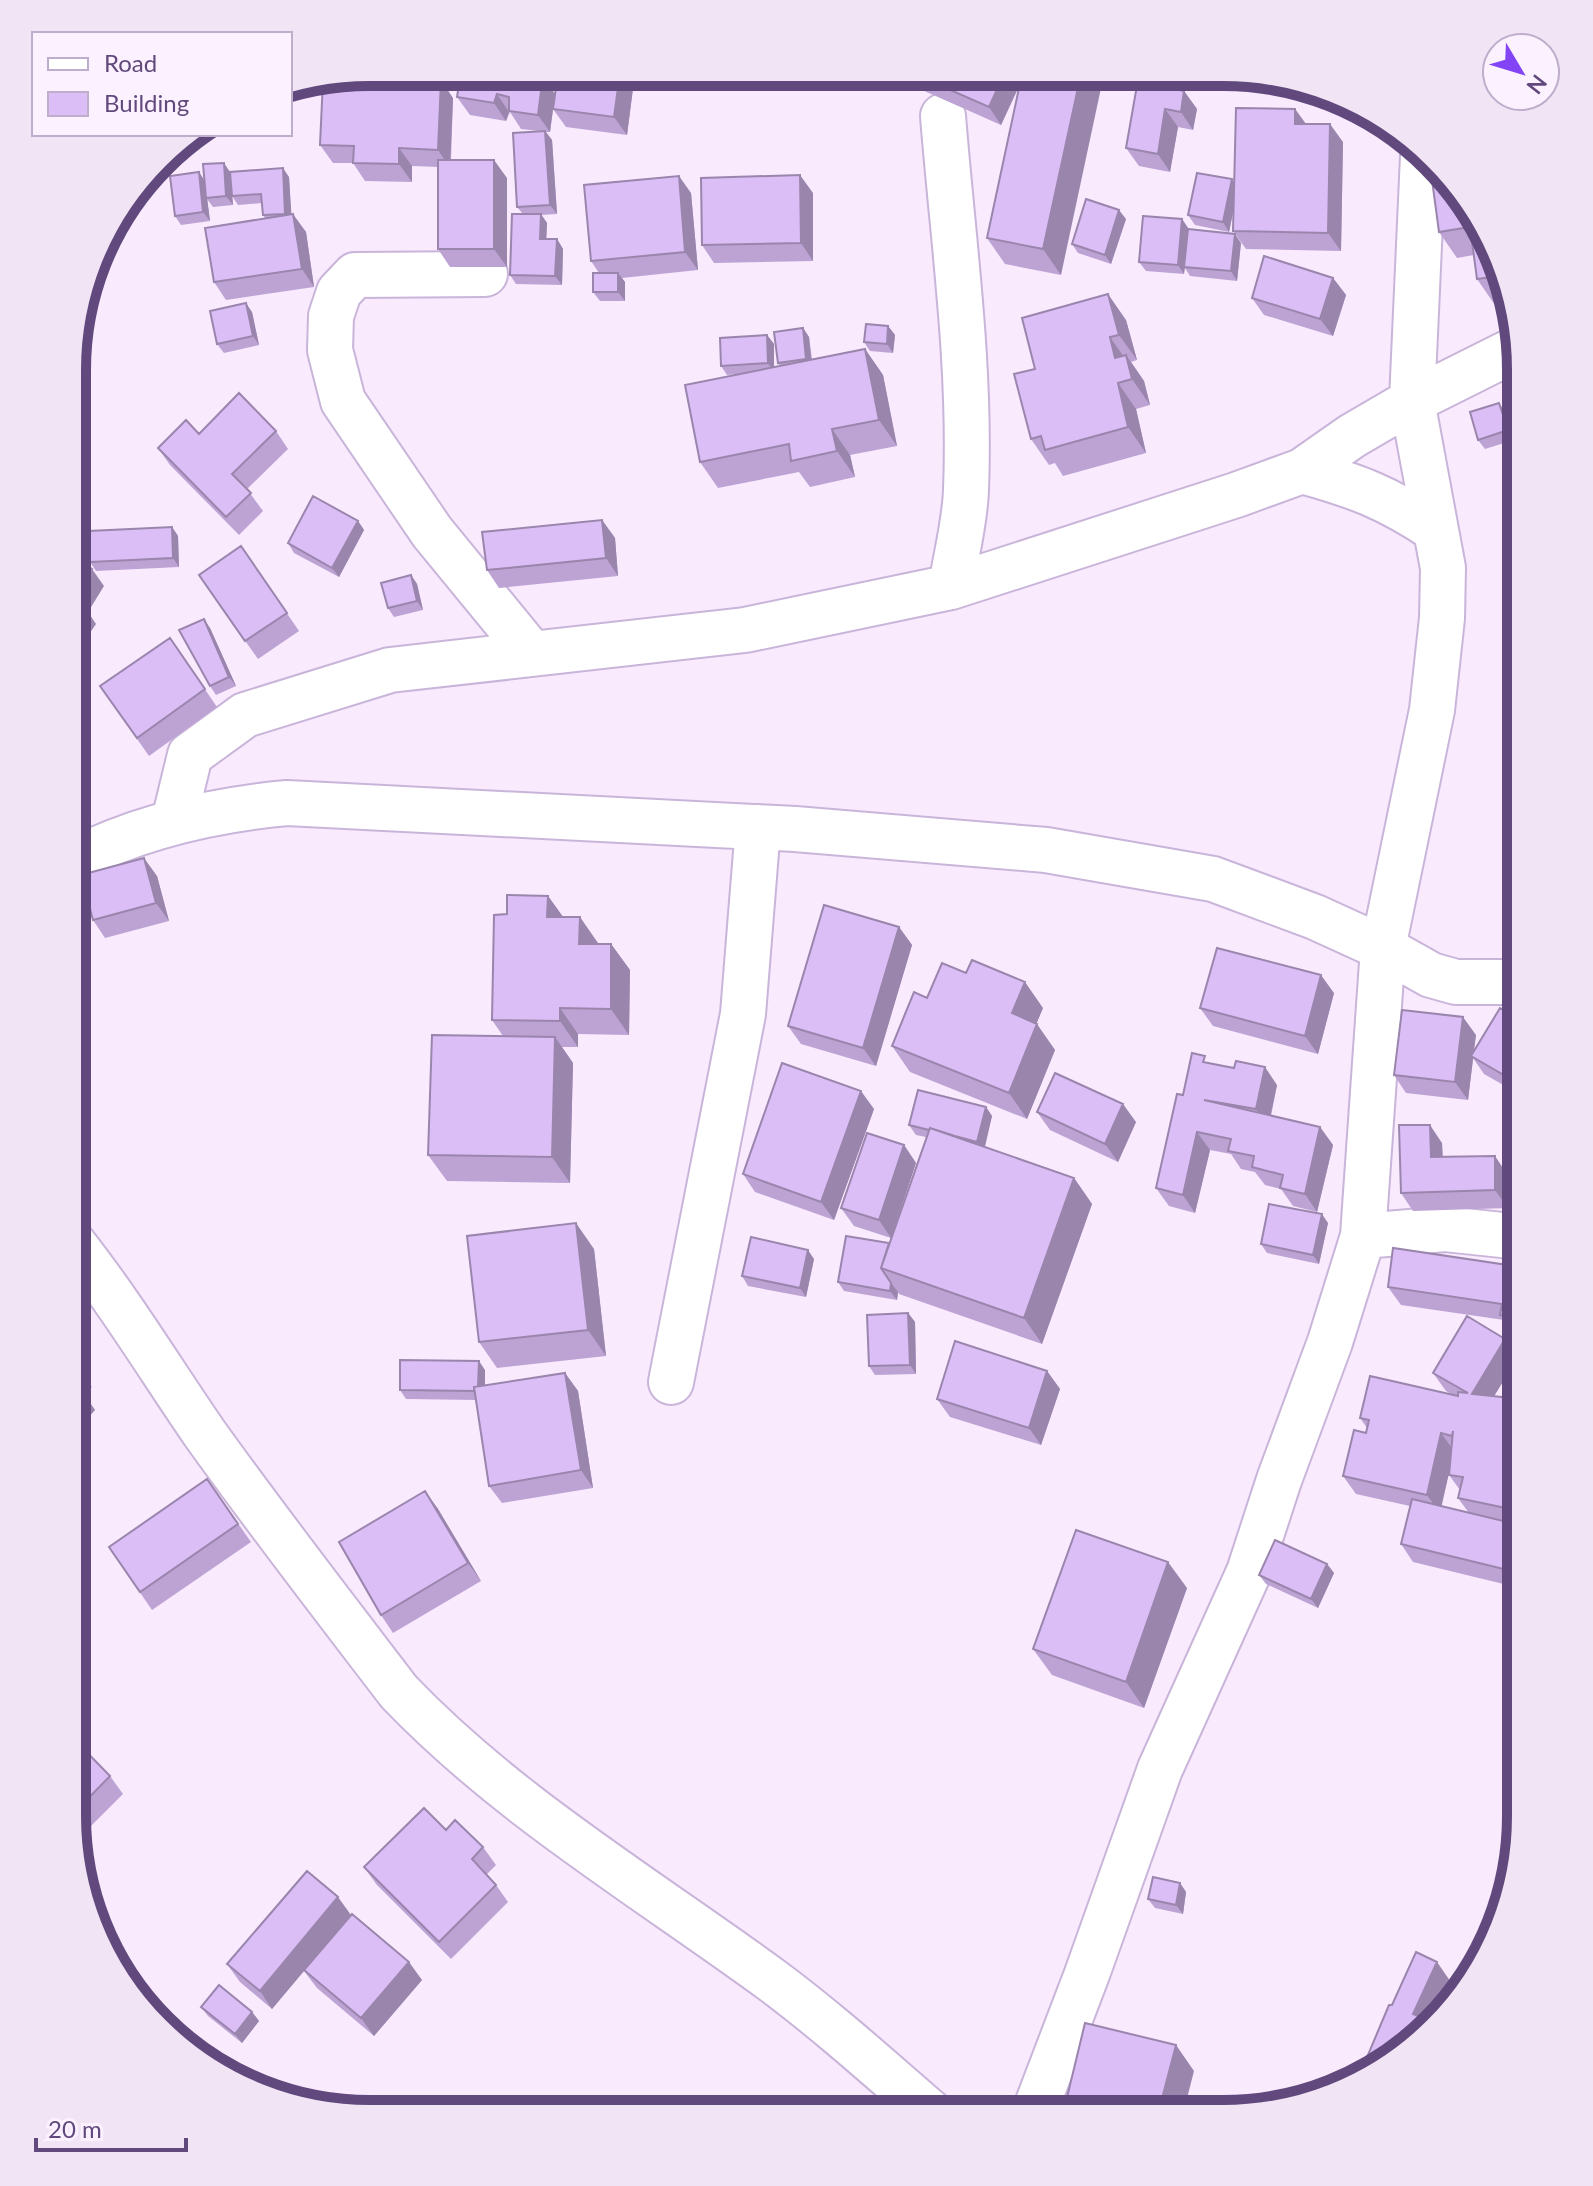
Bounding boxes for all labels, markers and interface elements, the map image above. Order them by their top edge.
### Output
legend [32,32,292,136]
north arrow [1481,32,1561,112]
text: Road [104,48,157,77]
text: N [1521,70,1553,100]
text: Building [104,88,189,117]
scale bar [36,2102,186,2152]
text: 20 m [48,2114,102,2143]

